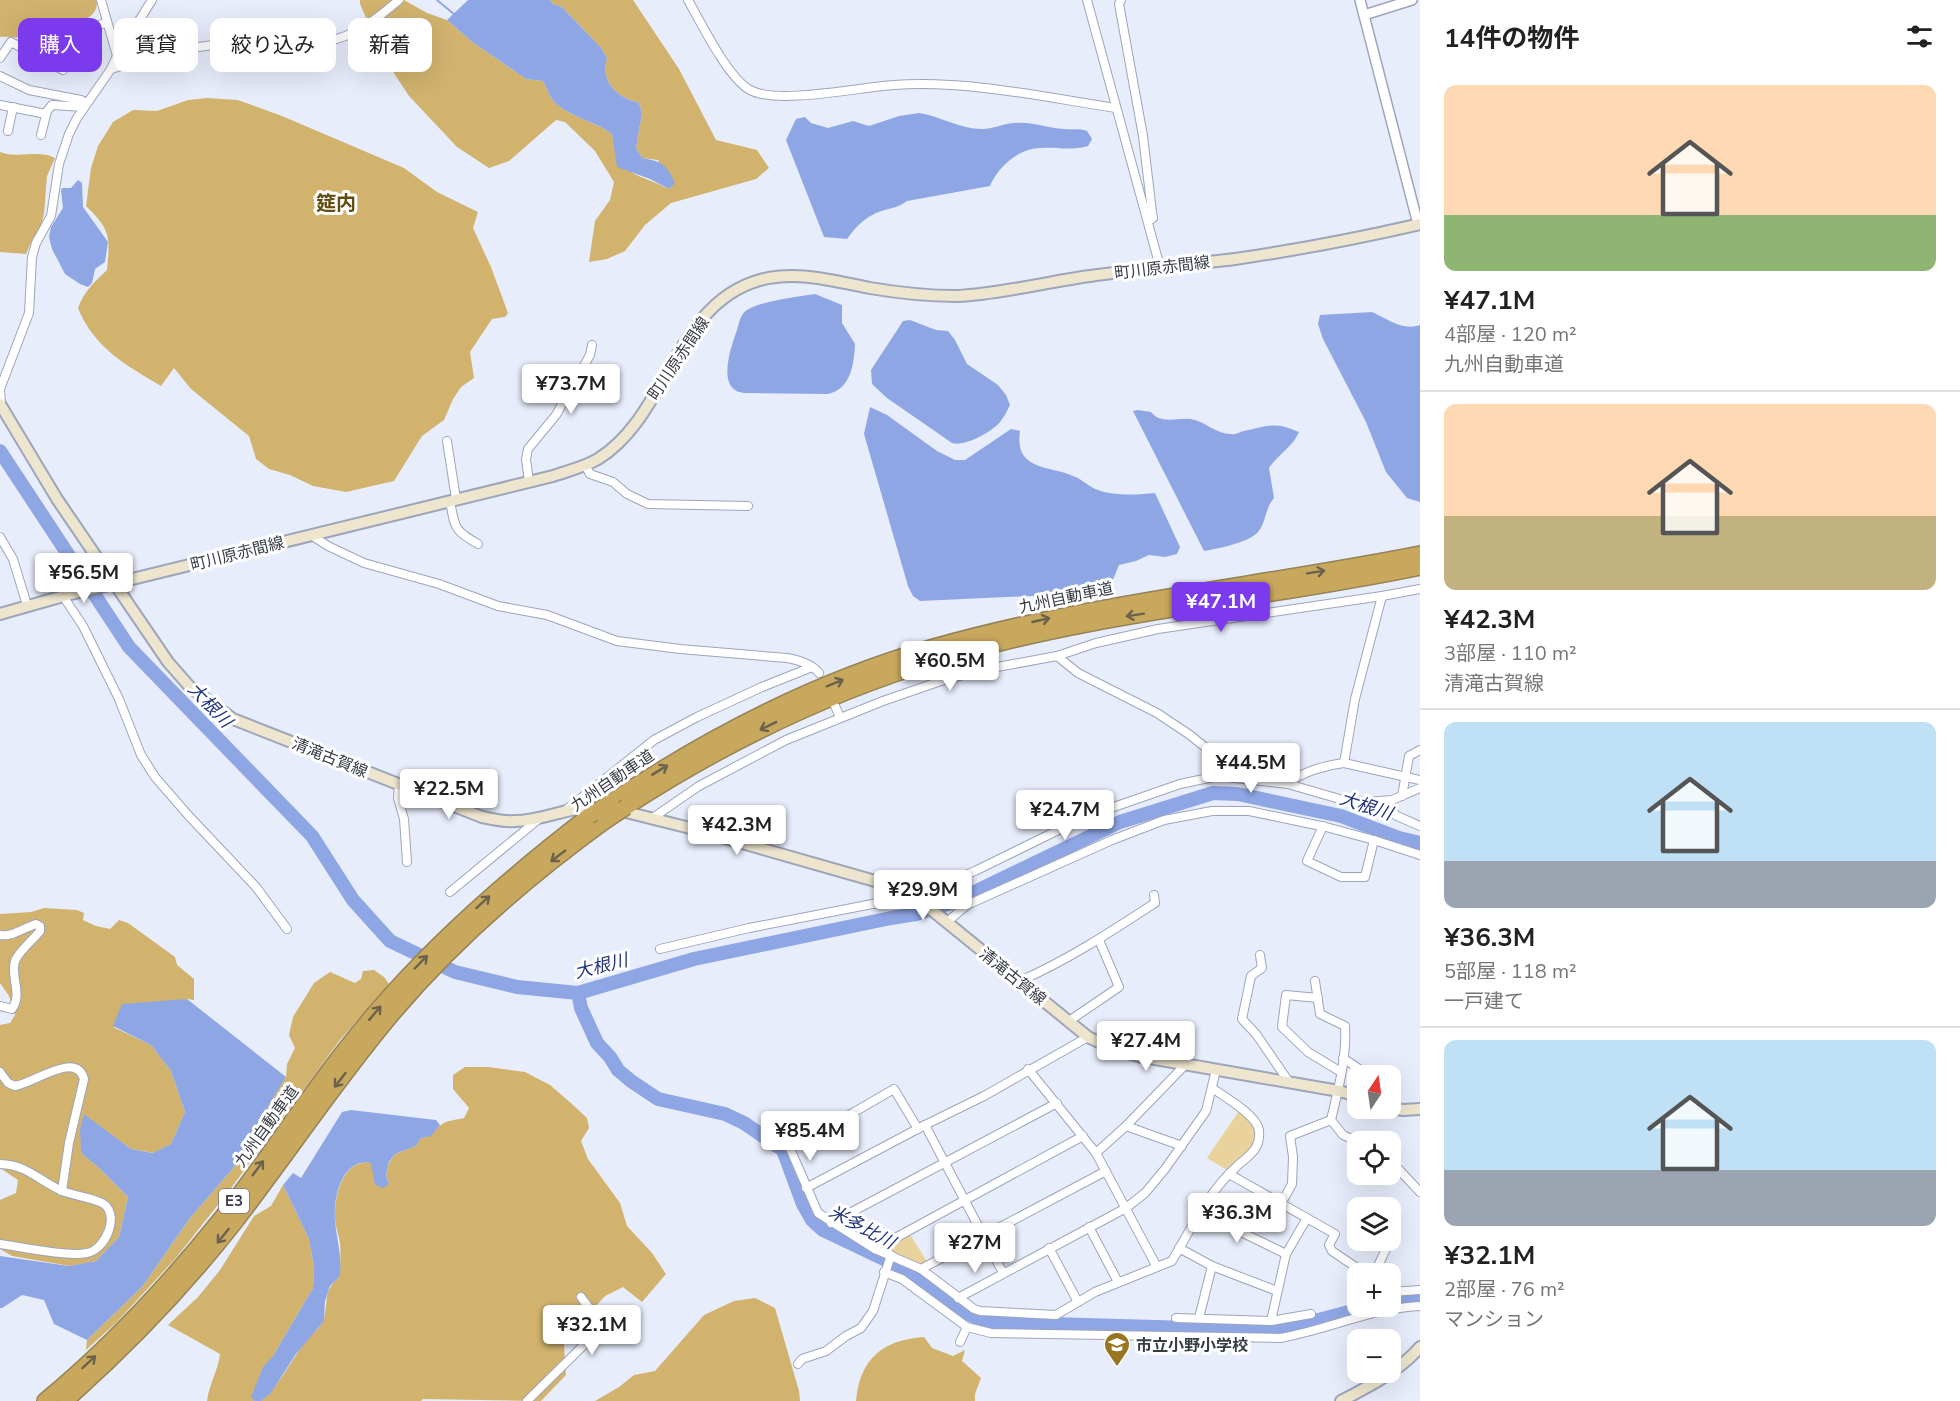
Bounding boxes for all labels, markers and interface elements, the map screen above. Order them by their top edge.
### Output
chip: 購入 [18,18,102,72]
chip: 賃貸 [114,18,198,72]
chip: 絞り込み [210,18,336,72]
chip: 新着 [348,18,432,72]
icon: filters [1903,20,1936,53]
text: 14件の物件 [1444,21,1579,56]
icon: home [1636,124,1744,232]
district label: 筵内 [316,190,356,217]
street label: 町川原赤間線 [1113,251,1211,285]
text: ¥47.1M [1444,283,1535,318]
street label: 町川原赤間線 [643,313,715,405]
text: 4部屋 · 120 m² [1444,321,1577,348]
text: 九州自動車道 [1444,351,1564,378]
pin: ¥73.7M [522,364,620,415]
text: ¥73.7M [536,370,606,397]
icon: home [1636,443,1744,551]
street label: 町川原赤間線 [188,532,286,576]
pin: ¥56.5M [35,553,133,604]
text: ¥56.5M [49,559,119,586]
one-way arrow [1305,567,1325,578]
street label: 九州自動車道 [1017,577,1115,619]
pin: ¥47.1M [1172,582,1270,633]
text: ¥47.1M [1186,588,1256,615]
text: ¥42.3M [1444,602,1535,637]
one-way arrow [1125,610,1145,621]
one-way arrow [1031,614,1050,626]
text: 3部屋 · 110 m² [1444,640,1577,667]
pin: ¥60.5M [901,641,999,692]
text: ¥60.5M [915,647,985,674]
text: 清滝古賀線 [1444,670,1544,697]
one-way arrow [825,676,843,687]
water label: 大根川 [183,677,239,734]
one-way arrow [760,720,778,732]
street label: 清滝古賀線 [288,733,371,783]
pin: ¥44.5M [1202,743,1300,794]
street label: 九州自動車道 [567,745,659,817]
text: ¥44.5M [1216,749,1286,776]
icon: home [1636,761,1744,869]
one-way arrow [651,763,668,775]
pin: ¥22.5M [400,769,498,820]
text: ¥22.5M [414,775,484,802]
water label: 大根川 [1337,786,1397,826]
pin: ¥24.7M [1016,790,1114,841]
text: ¥24.7M [1030,796,1100,823]
pin: ¥42.3M [688,805,786,856]
text: ¥42.3M [702,811,772,838]
one-way arrow [550,850,566,863]
pin: ¥29.9M [874,870,972,921]
text: ¥29.9M [888,876,958,903]
one-way arrow [475,895,490,909]
text: ¥36.3M [1444,920,1535,955]
street label: 清滝古賀線 [974,943,1050,1011]
water label: 大根川 [572,947,632,984]
one-way arrow [414,955,429,970]
text: 5部屋 · 118 m² [1444,958,1577,985]
text: 一戸建て [1444,988,1524,1015]
one-way arrow [369,1005,382,1021]
pin: ¥27.4M [1097,1021,1195,1072]
text: ¥27.4M [1111,1027,1181,1054]
north arrow [1347,1065,1401,1119]
map controls [1347,1065,1401,1383]
one-way arrow [333,1071,346,1087]
icon: home [1636,1079,1744,1187]
street label: 九州自動車道 [230,1081,304,1172]
pin: ¥85.4M [761,1111,859,1162]
text: ¥85.4M [775,1117,845,1144]
button: locate [1347,1131,1401,1185]
one-way arrow [252,1160,264,1176]
road number: E3 [219,1189,249,1213]
pin: ¥36.3M [1188,1193,1286,1244]
button: layers [1347,1197,1401,1251]
text: ¥36.3M [1202,1199,1272,1226]
water label: 米多比川 [825,1200,901,1255]
pin: ¥27M [939,1223,1011,1274]
one-way arrow [217,1228,230,1244]
text: ¥27M [948,1229,1002,1256]
text: ¥32.1M [1444,1238,1535,1273]
button: + [1347,1263,1401,1317]
text: 2部屋 · 76 m² [1444,1276,1565,1303]
pin: ¥32.1M [543,1305,641,1356]
text: マンション [1444,1306,1544,1333]
text: ¥32.1M [557,1311,627,1338]
button: − [1347,1329,1401,1383]
school or university icon: 市立小野小学校 [1102,1330,1132,1368]
place label: 市立小野小学校 [1136,1335,1248,1357]
one-way arrow [81,1355,96,1369]

